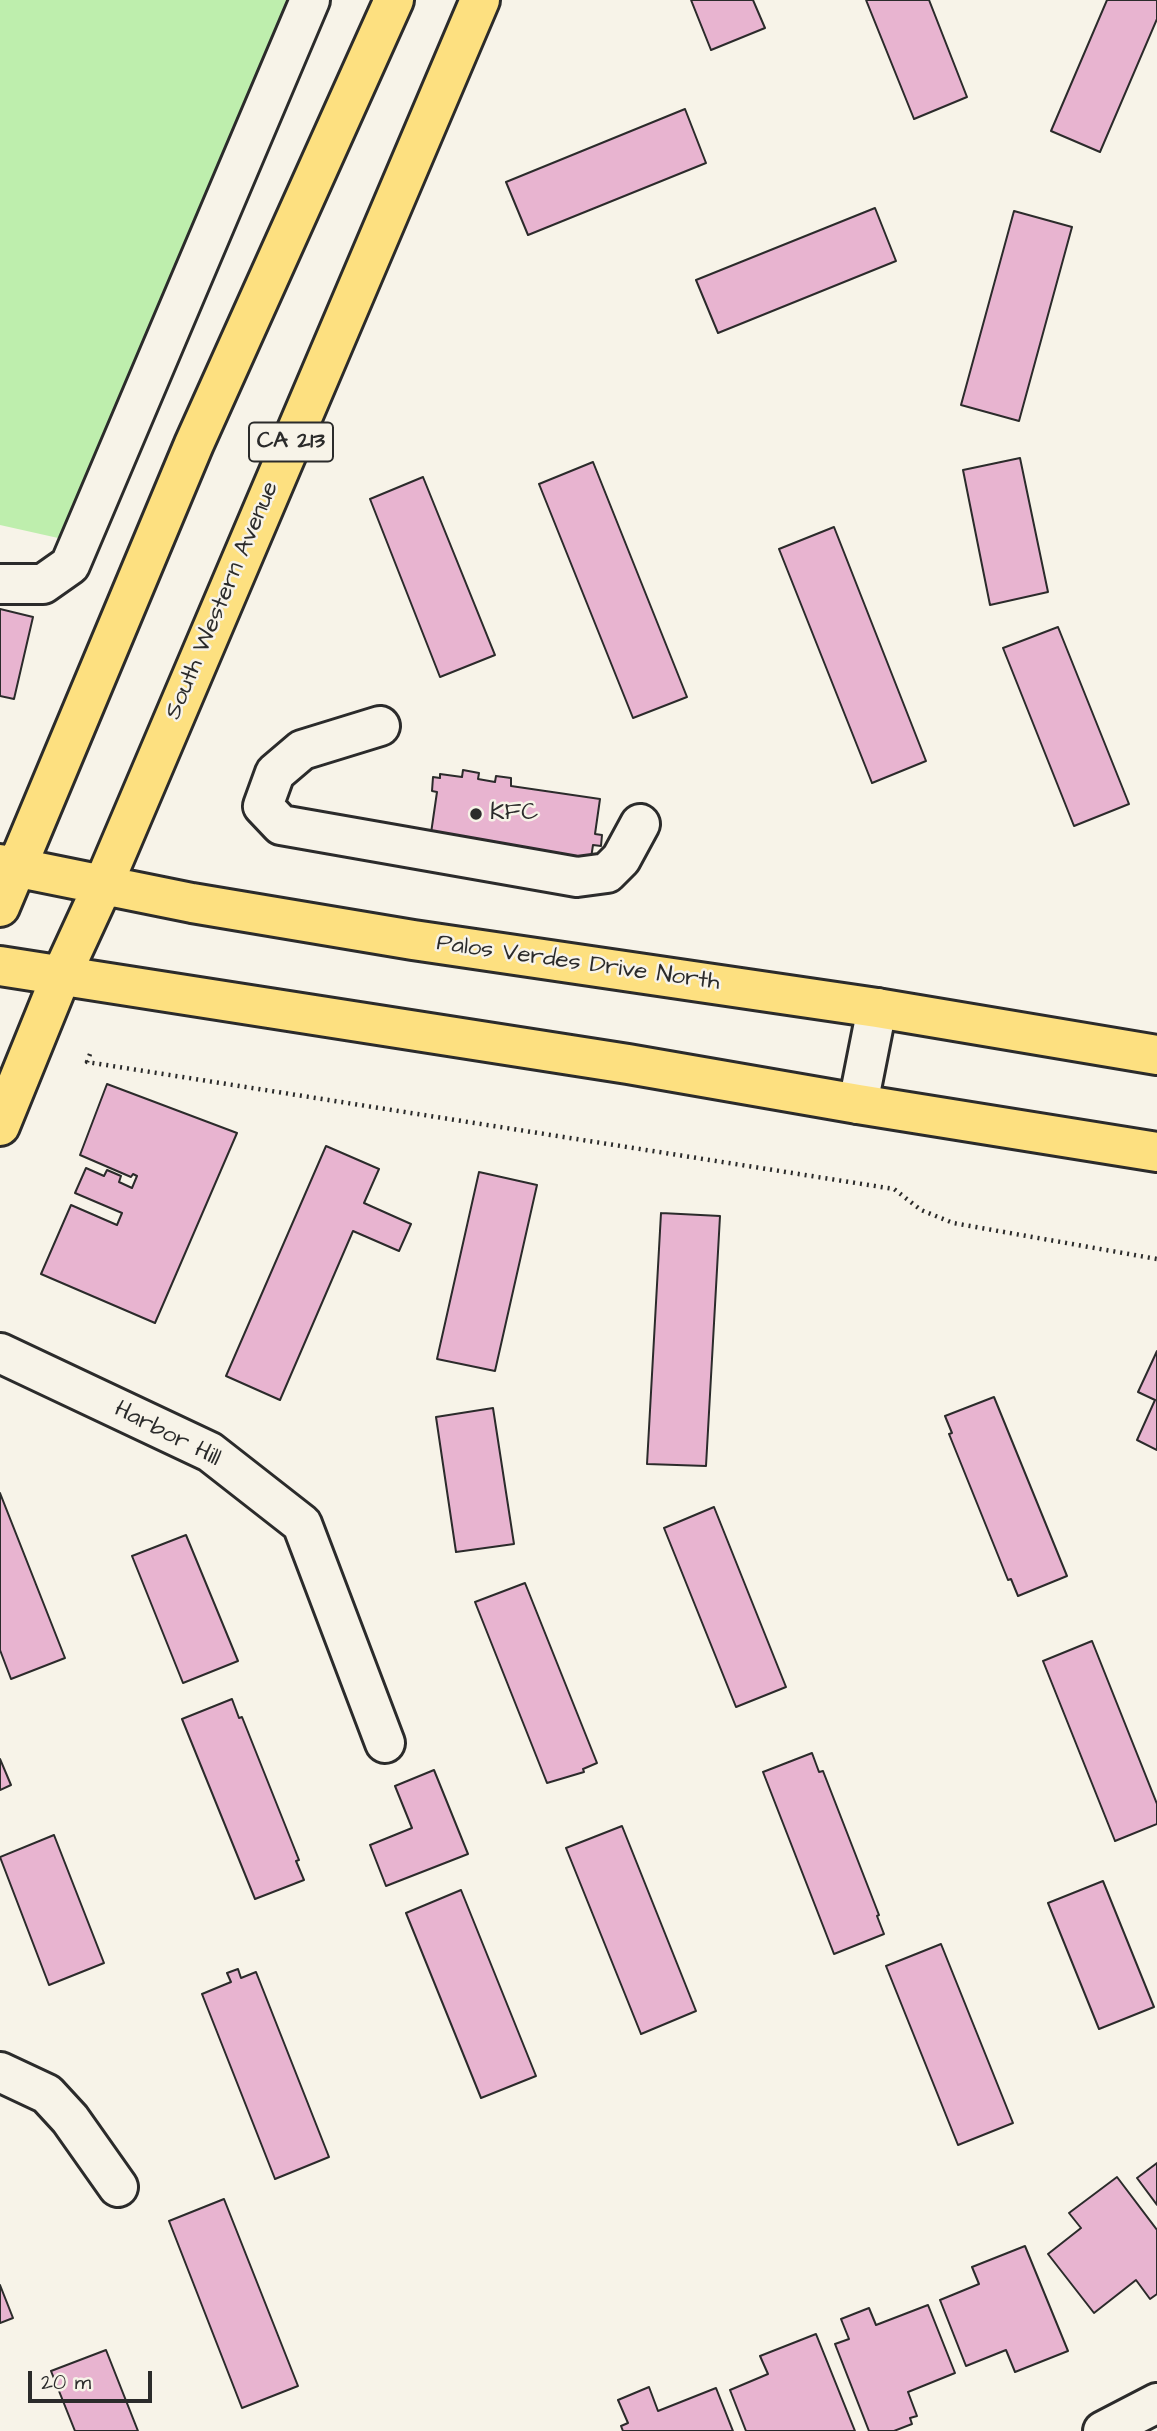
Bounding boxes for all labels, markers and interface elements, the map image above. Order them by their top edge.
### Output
road number: CA 213 [249,422,333,462]
street label: South Western Avenue [160,478,286,724]
place label: KFC [490,800,538,828]
marker: KFC [468,806,484,822]
street label: Palos Verdes Drive North [435,930,721,998]
street label: Harbor Hill [109,1396,225,1474]
scale bar [32,2358,156,2402]
text: 20 m [41,2368,91,2397]

